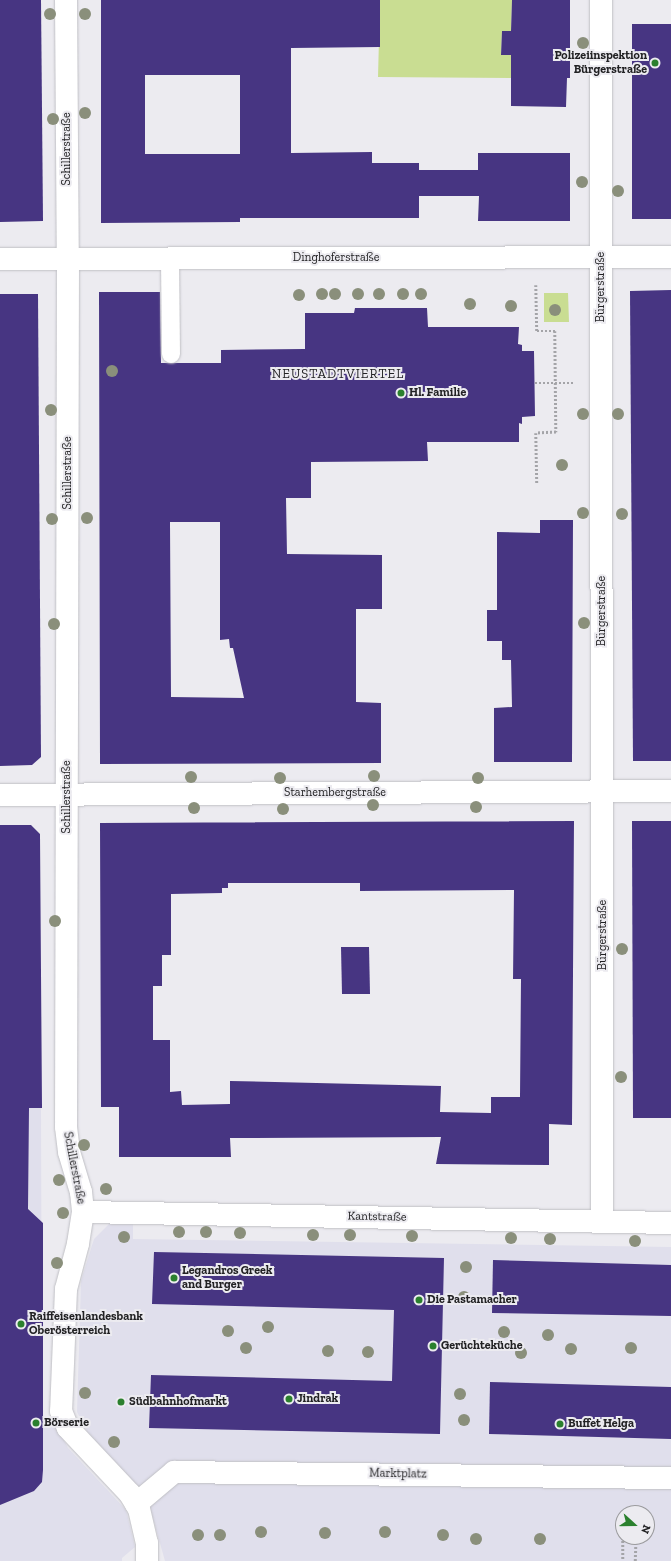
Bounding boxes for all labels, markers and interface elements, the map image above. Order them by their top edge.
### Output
place label: Polizeiinspektion Bürgerstraße [554,49,647,77]
marker: Polizeiinspektion Bürgerstraße [650,58,660,68]
street label: Schillerstraße [60,112,74,186]
street label: Dinghoferstraße [293,251,379,265]
street label: Bürgerstraße [594,252,608,322]
district label: NEUSTADTVIERTEL [272,366,404,382]
place label: Hl. Familie [409,386,466,400]
marker: Hl. Familie [396,388,406,398]
street label: Schillerstraße [61,436,75,510]
street label: Bürgerstraße [595,576,609,646]
street label: Schillerstraße [60,760,74,834]
street label: Starhembergstraße [284,786,386,800]
street label: Bürgerstraße [596,900,610,970]
street label: Schillerstraße [60,1131,88,1205]
street label: Kantstraße [347,1209,407,1225]
place label: Legandros Greek and Burger [182,1264,272,1292]
marker: Legandros Greek and Burger [169,1273,179,1283]
place label: Die Pastamacher [427,1293,517,1307]
marker: Die Pastamacher [414,1295,424,1305]
place label: Raiffeisenlandesbank Oberösterreich [29,1310,143,1338]
marker: Raiffeisenlandesbank Oberösterreich [16,1319,26,1329]
place label: Gerüchteküche [441,1339,523,1353]
marker: Gerüchteküche [428,1341,438,1351]
place label: Jindrak [297,1392,338,1406]
marker: Jindrak [284,1394,294,1404]
place label: Südbahnhofmarkt [129,1395,227,1409]
marker: Südbahnhofmarkt [116,1397,126,1407]
place label: Börserie [44,1416,89,1430]
place label: Buffet Helga [568,1417,634,1431]
marker: Börserie [31,1418,41,1428]
marker: Buffet Helga [555,1419,565,1429]
street label: Marktplatz [369,1466,427,1482]
north arrow [615,1505,655,1545]
text: N [638,1523,653,1535]

